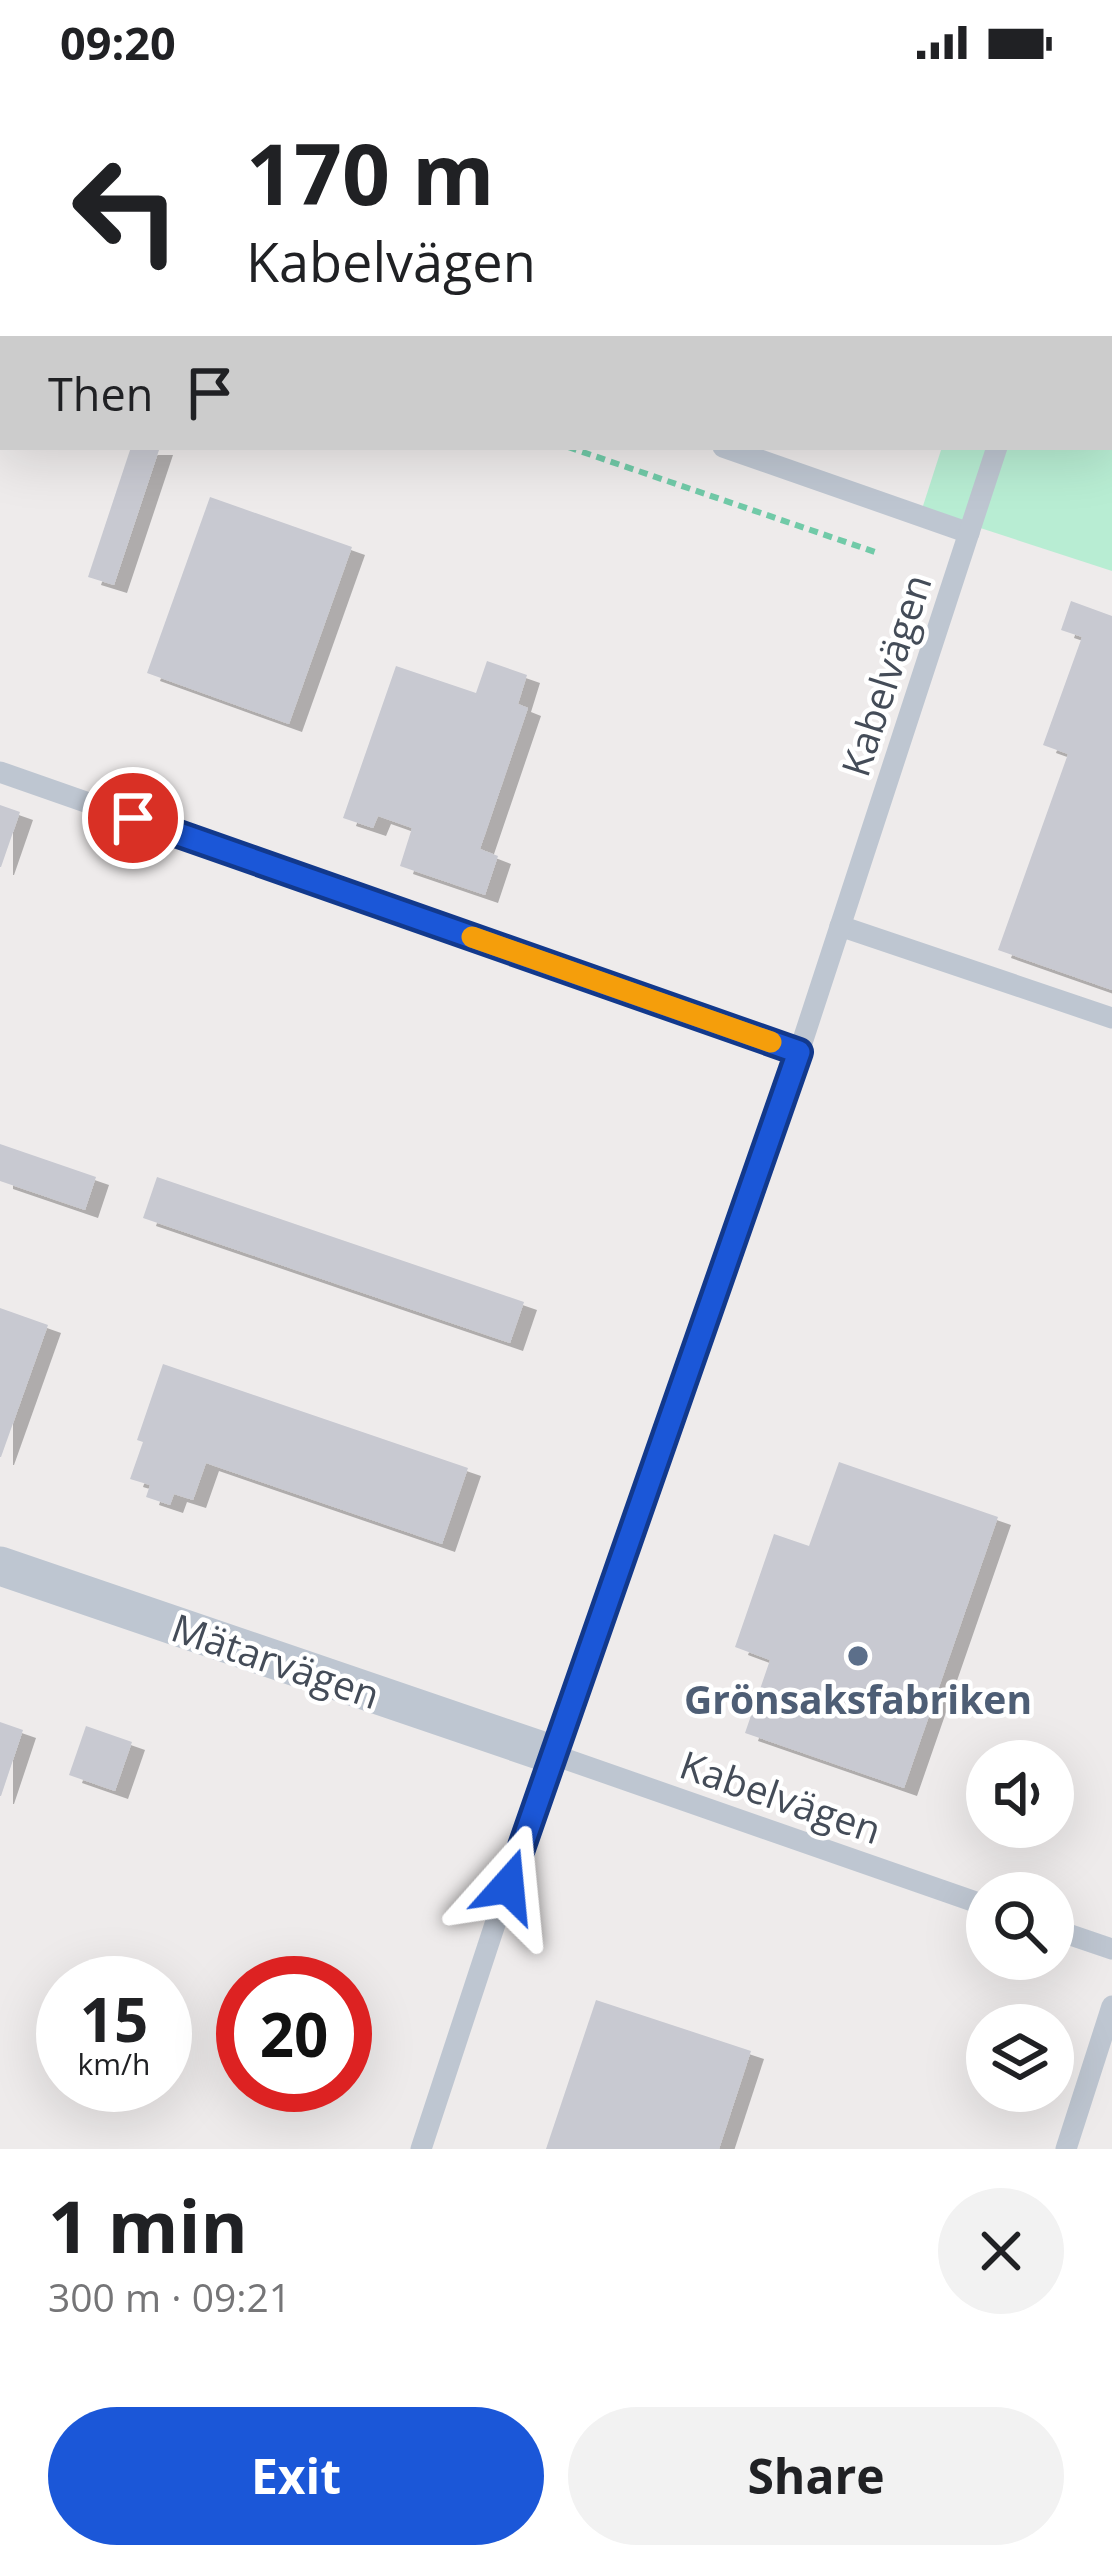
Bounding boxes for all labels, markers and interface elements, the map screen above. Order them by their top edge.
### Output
text: 09:20 [60,12,176,73]
text: 170 m [246,115,494,230]
icon: left [48,132,204,288]
text: Kabelvägen [246,224,536,298]
icon: arrive [177,360,243,426]
text: Then [48,363,153,424]
street label: Kabelvägen [827,567,943,783]
pin [82,767,184,869]
icon: arrive [100,785,166,851]
street label: Mätarvägen [165,1600,387,1720]
marker: Grönsaksfabriken [845,1643,871,1669]
place label: Grönsaksfabriken [684,1672,1032,1725]
street label: Kabelvägen [673,1737,889,1855]
map controls [966,1740,1074,2112]
button: sound [966,1740,1074,1848]
position arrow [445,1823,571,1949]
button: search [966,1872,1074,1980]
speed limit sign: 20 [216,1956,372,2112]
text: 15 [80,1978,148,2060]
button: layers [966,2004,1074,2112]
text: km/h [78,2043,150,2084]
text: 1 min [48,2176,248,2274]
button: close [938,2188,1064,2314]
text: 300 m · 09:21 [48,2270,291,2323]
button: Exit [48,2407,544,2545]
button: Share [568,2407,1064,2545]

